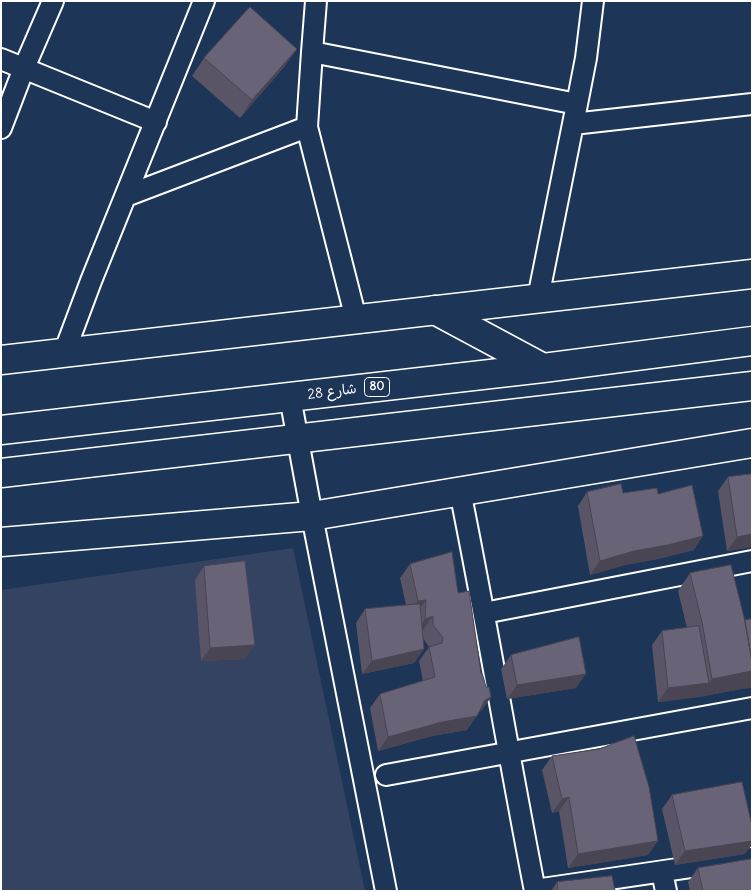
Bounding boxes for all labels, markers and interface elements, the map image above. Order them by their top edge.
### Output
road number: 80 [364,378,390,397]
street label: شارع 28 [306,381,358,403]

